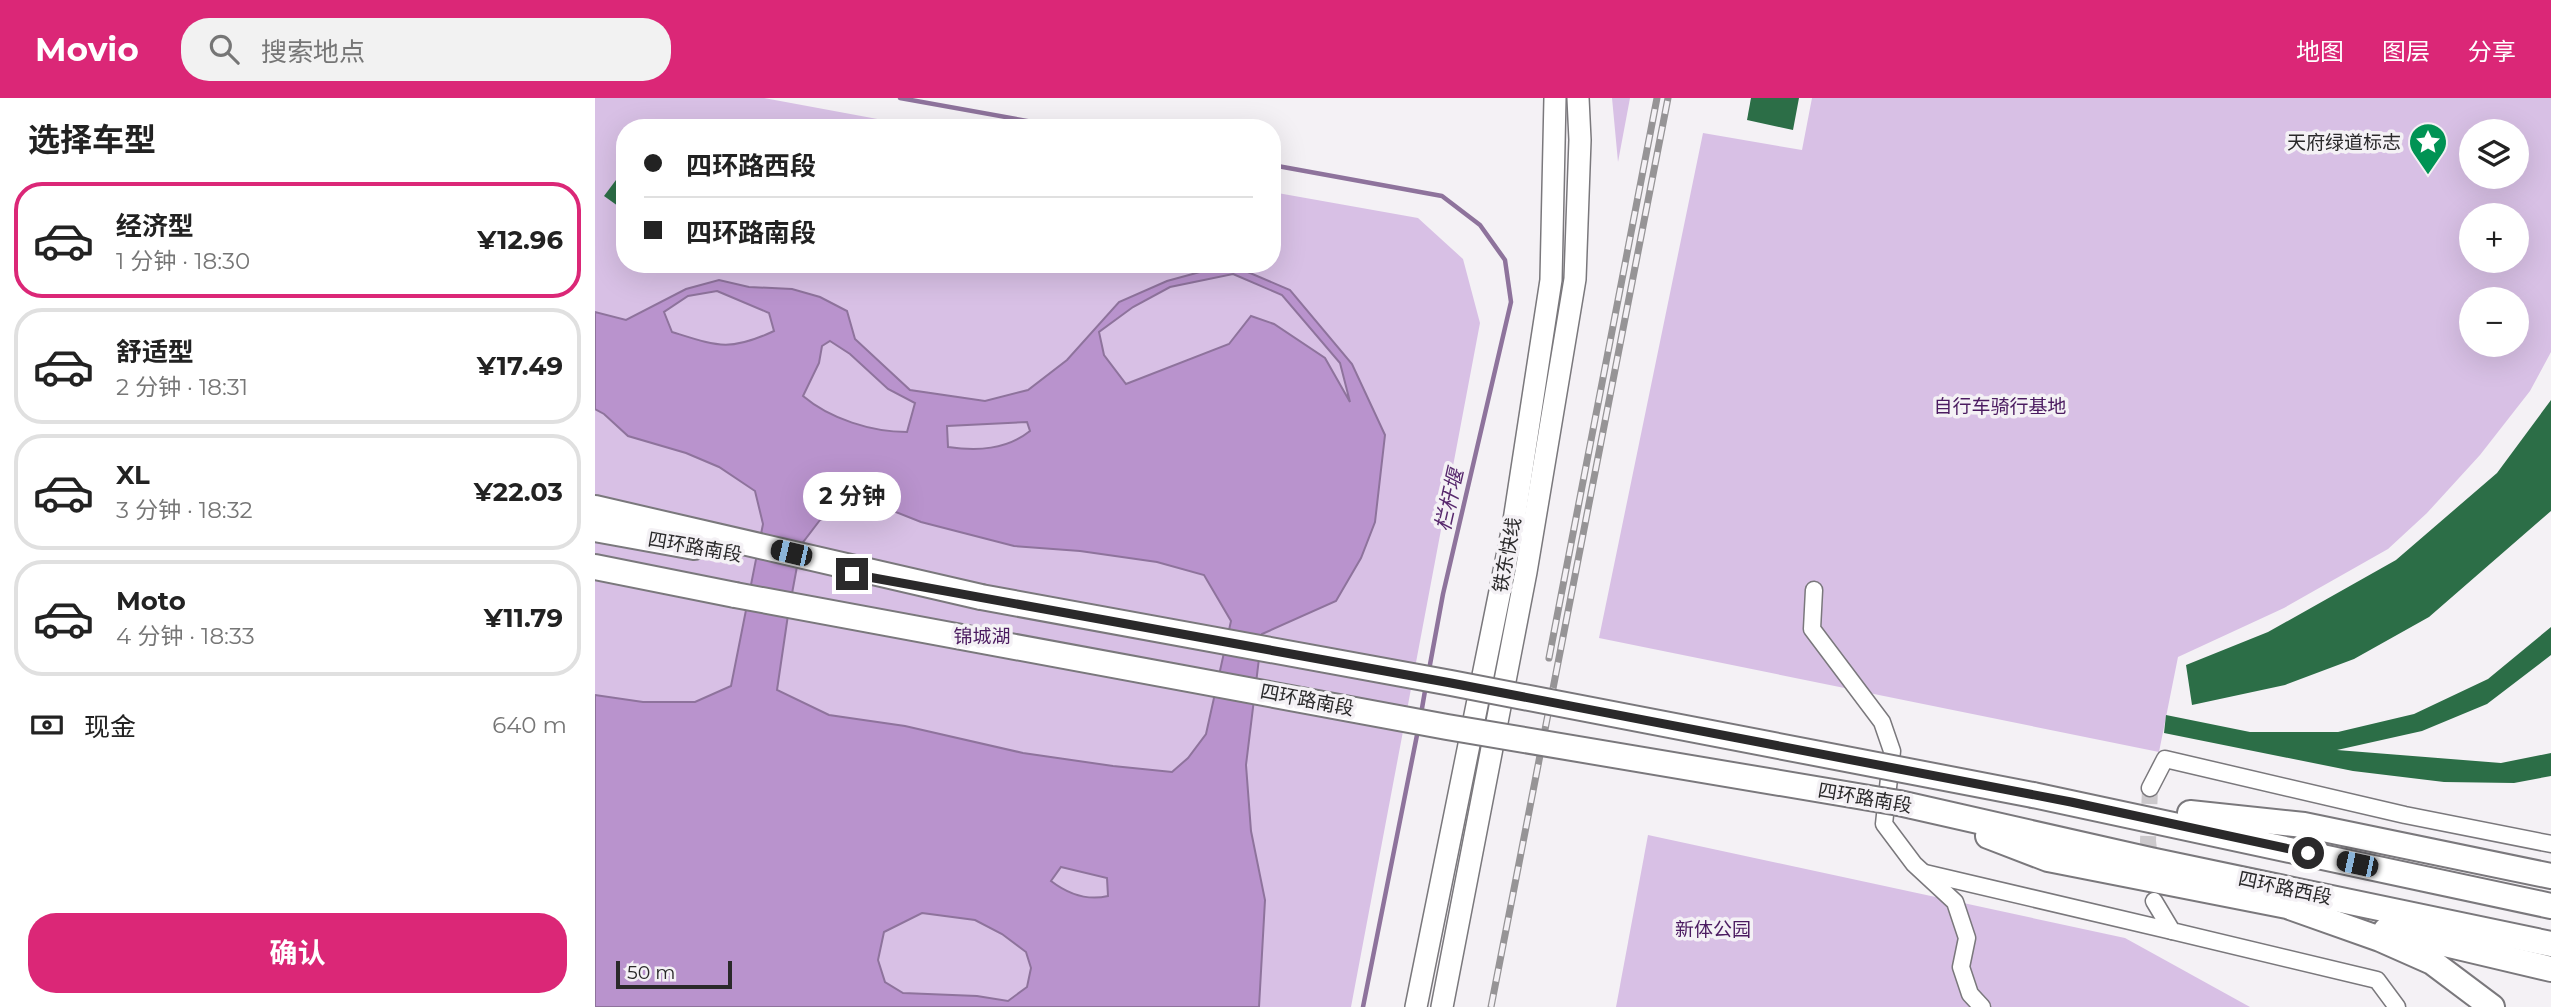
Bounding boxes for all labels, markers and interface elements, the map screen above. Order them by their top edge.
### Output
search box [181,18,671,81]
text: Movio [35,29,139,69]
icon: search [205,30,243,68]
text: 搜索地点 [261,36,365,68]
text: 地图 [2296,37,2344,66]
text: 图层 [2382,37,2430,66]
text: 分享 [2468,37,2516,66]
map controls [2459,119,2529,357]
button: layers [2459,119,2529,189]
text: 选择车型 [28,120,156,159]
place icon: 天府绿道标志 [2407,121,2449,176]
place label: 天府绿道标志 [2287,131,2401,154]
text: 四环路西段 [686,150,816,182]
button: + [2459,203,2529,273]
icon: car [32,209,95,272]
text: 经济型 [116,210,194,242]
text: 四环路南段 [686,217,816,249]
text: ¥12.96 [477,224,563,256]
text: 1 分钟 · 18:30 [116,247,250,275]
button: − [2459,287,2529,357]
icon: car [32,335,95,398]
text: 舒适型 [116,336,194,368]
text: ¥17.49 [477,350,563,382]
text: 2 分钟 · 18:31 [116,373,248,401]
park label: 自行车骑行基地 [1933,395,2067,418]
text: XL [116,459,150,491]
icon: car [32,461,95,524]
water label: 栏杆堰 [1430,464,1469,534]
callout: 2 分钟 [803,472,901,522]
text: ¥22.03 [474,476,563,508]
text: 2 分钟 [819,482,885,510]
text: 3 分钟 · 18:32 [116,496,253,524]
street label: 铁东快线 [1488,515,1526,595]
street label: 四环路南段 [646,527,744,567]
car [769,538,814,568]
route end [836,558,868,590]
text: Moto [116,585,186,617]
icon: car [32,587,95,650]
text: ¥11.79 [484,602,563,634]
text: 4 分钟 · 18:33 [116,622,255,650]
park label: 锦城湖 [953,625,1011,648]
street label: 四环路南段 [1258,680,1356,720]
icon: cash [28,706,66,744]
text: 现金 [84,711,136,743]
text: 640 m [492,711,567,739]
street label: 四环路南段 [1816,778,1914,818]
route start [2292,837,2324,869]
car [2335,849,2380,879]
street label: 四环路西段 [2236,867,2334,909]
button: 确认 [28,913,567,993]
park label: 新体公园 [1675,918,1751,941]
scale bar [616,958,731,990]
text: 50 m [627,961,675,984]

